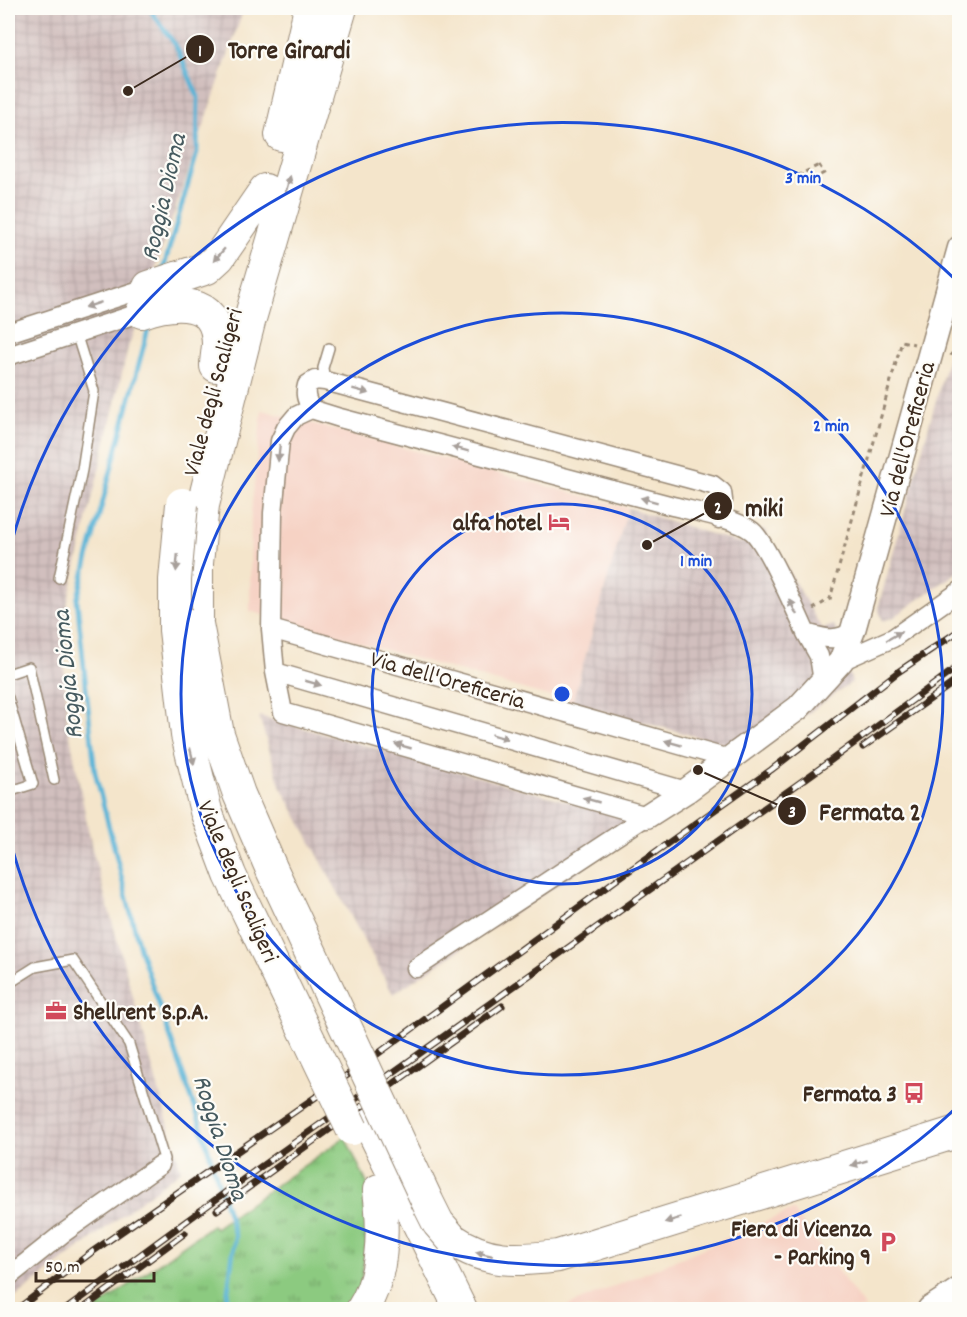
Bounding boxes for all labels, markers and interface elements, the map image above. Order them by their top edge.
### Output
callout: Torre Girardi [185,27,362,71]
text: Torre Girardi [228,34,351,71]
text: 1 [198,40,202,65]
water label: Roggia Dioma [133,129,198,265]
text: 3 min [785,167,821,192]
one-way arrow [284,175,293,193]
one-way arrow [213,247,226,262]
one-way arrow [84,301,102,310]
street label: Viale degli Scaligeri [176,305,254,481]
street label: Via dell'Oreficeria [872,358,946,521]
one-way arrow [352,387,370,396]
text: 2 min [813,415,849,440]
one-way arrow [274,444,284,463]
one-way arrow [451,444,469,454]
callout: miki [703,484,795,528]
text: miki [745,492,783,529]
one-way arrow [640,494,658,504]
text: 2 [714,497,722,522]
place label: alfa hotel [453,508,542,542]
hotel icon: alfa hotel [547,510,571,534]
text: 1 min [680,550,712,575]
one-way arrow [172,553,182,572]
one-way arrow [789,598,798,615]
water label: Roggia Dioma [44,606,95,741]
one-way arrow [886,631,903,641]
street label: Via dell'Oreficeria [366,644,529,720]
one-way arrow [304,679,322,688]
centre of rings [552,684,572,704]
one-way arrow [491,733,509,742]
one-way arrow [664,738,682,747]
one-way arrow [394,741,412,750]
one-way arrow [188,747,198,765]
callout: Fermata 2 [777,789,933,833]
one-way arrow [582,795,600,804]
street label: Viale degli Scaligeri [187,796,286,968]
text: Fermata 2 [819,796,921,833]
text: 3 [788,801,796,826]
place label: Shellrent S.p.A. [73,997,208,1031]
office icon: Shellrent S.p.A. [44,999,68,1023]
water label: Roggia Dioma [181,1071,257,1207]
place label: Fermata 3 [803,1079,897,1113]
bus stop icon: Fermata 3 [902,1081,926,1105]
one-way arrow [850,1159,868,1168]
place label: Fiera di Vicenza - Parking 9 [731,1214,872,1276]
one-way arrow [664,1216,682,1225]
parking icon: Fiera di Vicenza - Parking 9 [876,1230,900,1254]
scale bar [36,1245,154,1283]
one-way arrow [475,1249,493,1259]
text: 50 m [45,1256,80,1281]

